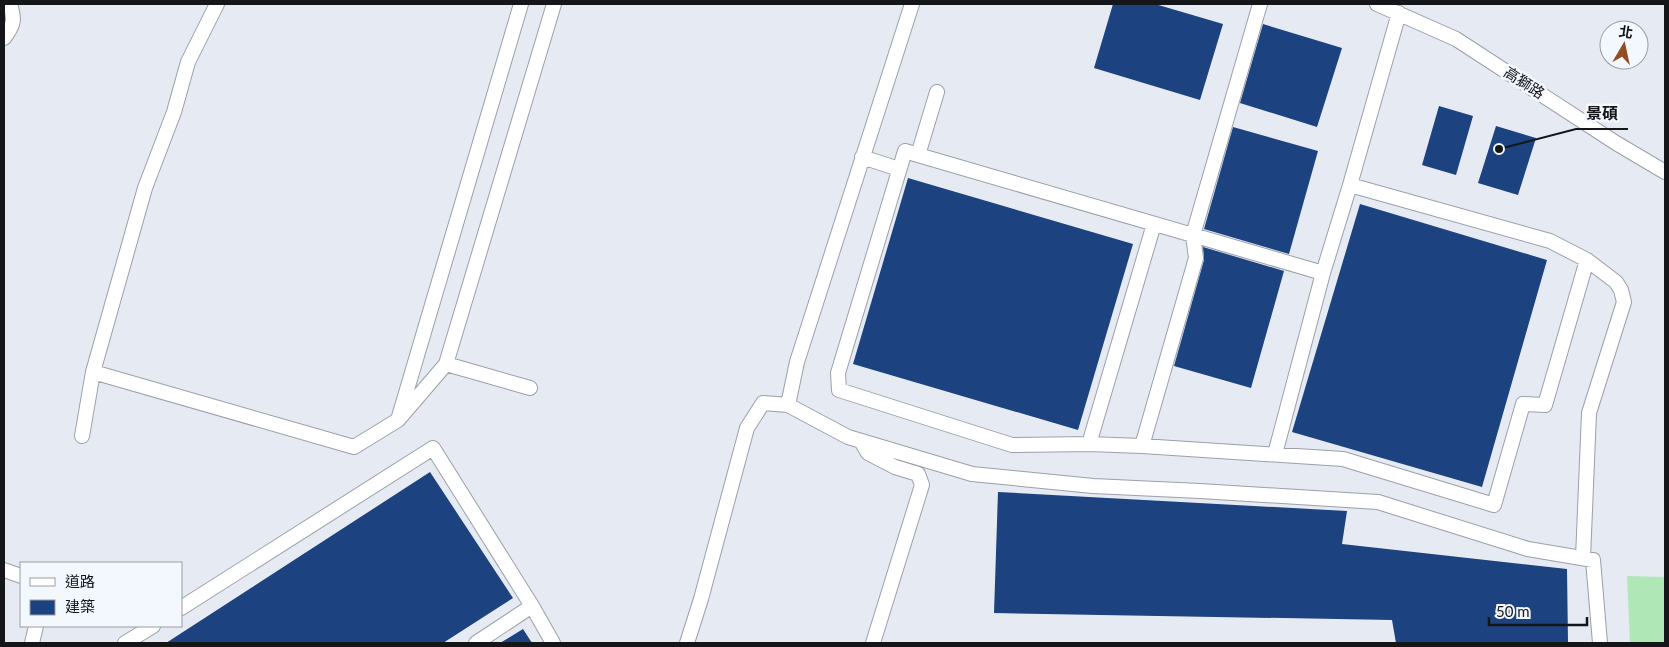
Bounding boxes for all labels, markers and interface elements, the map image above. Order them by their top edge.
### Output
north arrow [1599,20,1649,70]
text: 北 [1618,22,1634,41]
street label: 高獅路 [1501,62,1548,102]
callout: 景碩 [1576,98,1628,129]
text: 景碩 [1586,103,1618,122]
legend [20,562,182,627]
text: 道路 [65,572,95,590]
scale bar [1489,594,1586,626]
text: 建築 [65,597,95,615]
text: 50 m [1496,602,1530,620]

